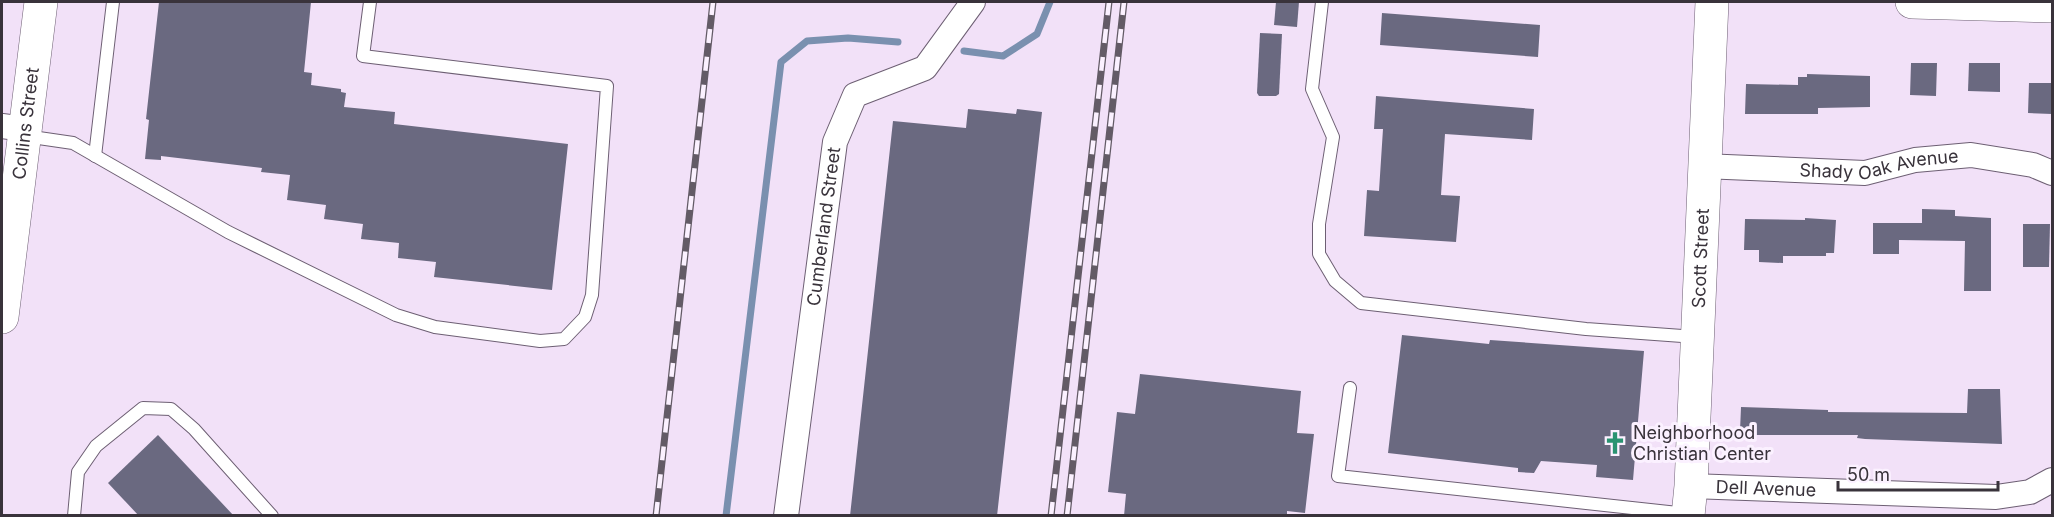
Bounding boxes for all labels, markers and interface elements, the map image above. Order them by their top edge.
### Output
street label: Collins Street [8,66,43,181]
street label: Shady Oak Avenue [1799,145,1959,183]
street label: Cumberland Street [803,146,844,307]
street label: Scott Street [1688,208,1713,309]
place label: Neighborhood Christian Center [1633,422,1771,464]
church icon: Neighborhood Christian Center [1602,430,1628,456]
scale bar [1838,454,1998,492]
text: 50 m [1847,464,1890,485]
street label: Dell Avenue [1715,476,1817,501]

